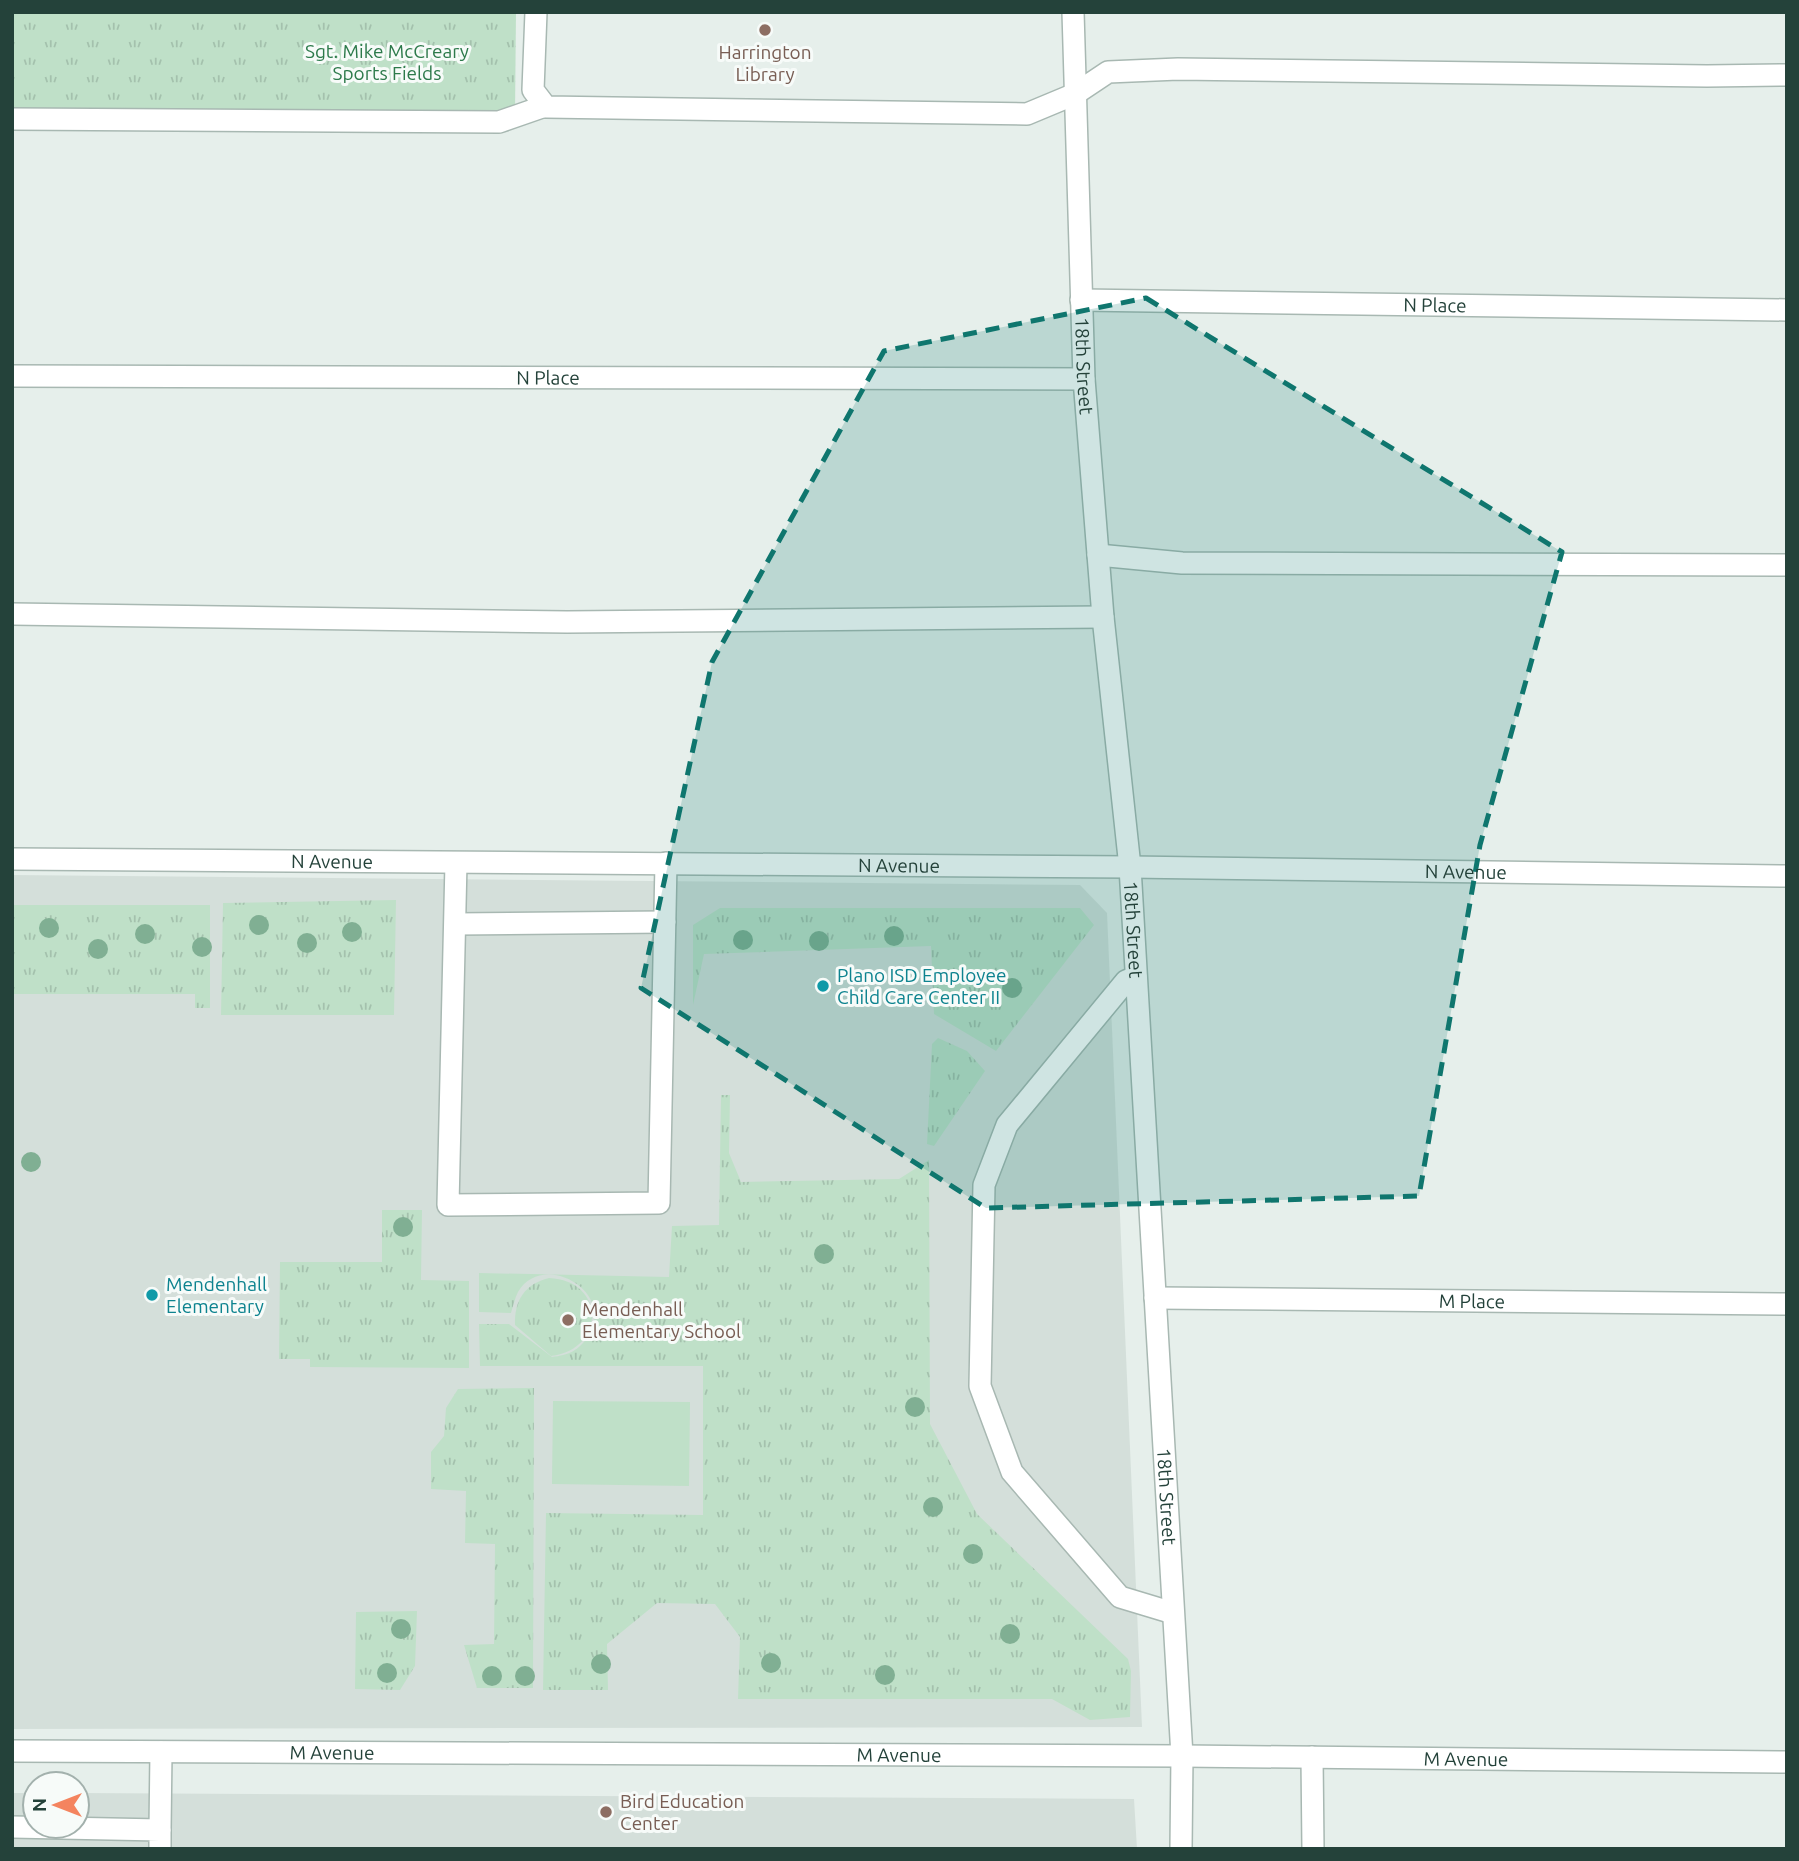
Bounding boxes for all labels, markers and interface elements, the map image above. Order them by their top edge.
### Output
marker: Harrington Library [757,22,773,38]
park label: Sgt. Mike McCreary Sports Fields [305,40,469,84]
place label: Harrington Library [718,41,812,85]
street label: N Place [1403,294,1467,316]
street label: 18th Street [1071,317,1098,416]
street label: N Place [516,366,580,389]
street label: N Avenue [291,850,373,873]
street label: N Avenue [858,854,940,877]
street label: N Avenue [1425,860,1507,883]
street label: 18th Street [1120,880,1148,979]
place label: Plano ISD Employee Child Care Center II [837,964,1006,1008]
marker: Plano ISD Employee Child Care Center II [815,978,831,994]
place label: Mendenhall Elementary [166,1273,267,1317]
marker: Mendenhall Elementary [144,1287,160,1303]
street label: M Place [1439,1290,1505,1312]
place label: Mendenhall Elementary School [582,1298,741,1342]
marker: Mendenhall Elementary School [560,1312,576,1328]
street label: 18th Street [1153,1447,1181,1546]
street label: M Avenue [289,1741,375,1764]
street label: M Avenue [856,1744,942,1766]
street label: M Avenue [1423,1747,1509,1770]
north arrow [21,1770,91,1840]
place label: Bird Education Center [620,1790,744,1834]
text: N [28,1798,50,1812]
marker: Bird Education Center [598,1804,614,1820]

